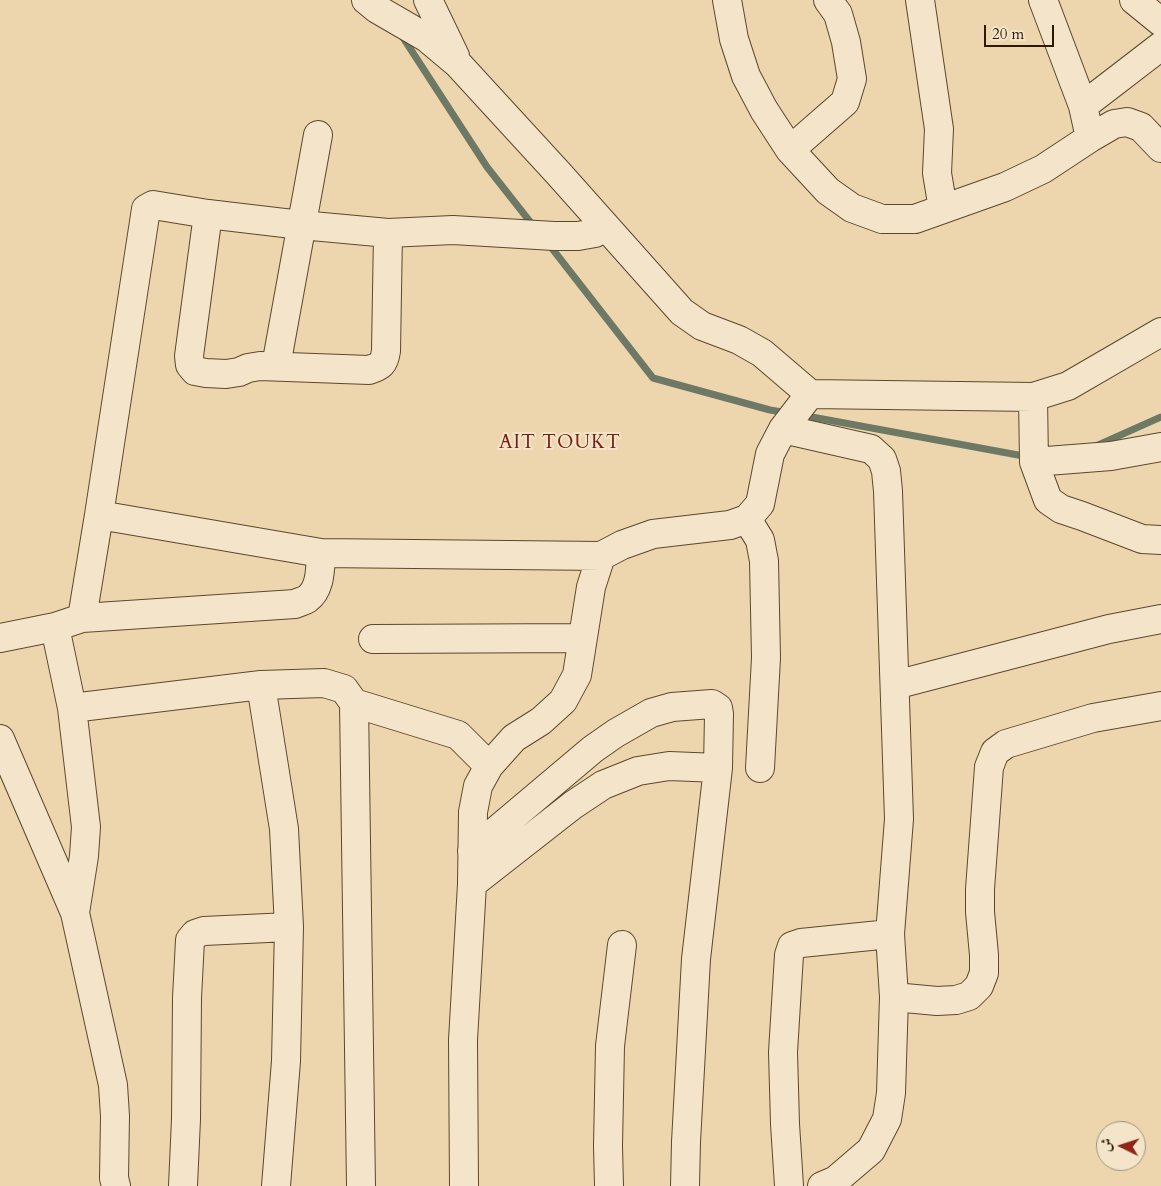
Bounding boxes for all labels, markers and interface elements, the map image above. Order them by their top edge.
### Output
scale bar [986,15,1056,47]
text: 20 m [992,24,1024,44]
district label: AIT TOUKT [498,433,622,455]
north arrow [1096,1121,1146,1171]
text: ش [1097,1137,1116,1153]

